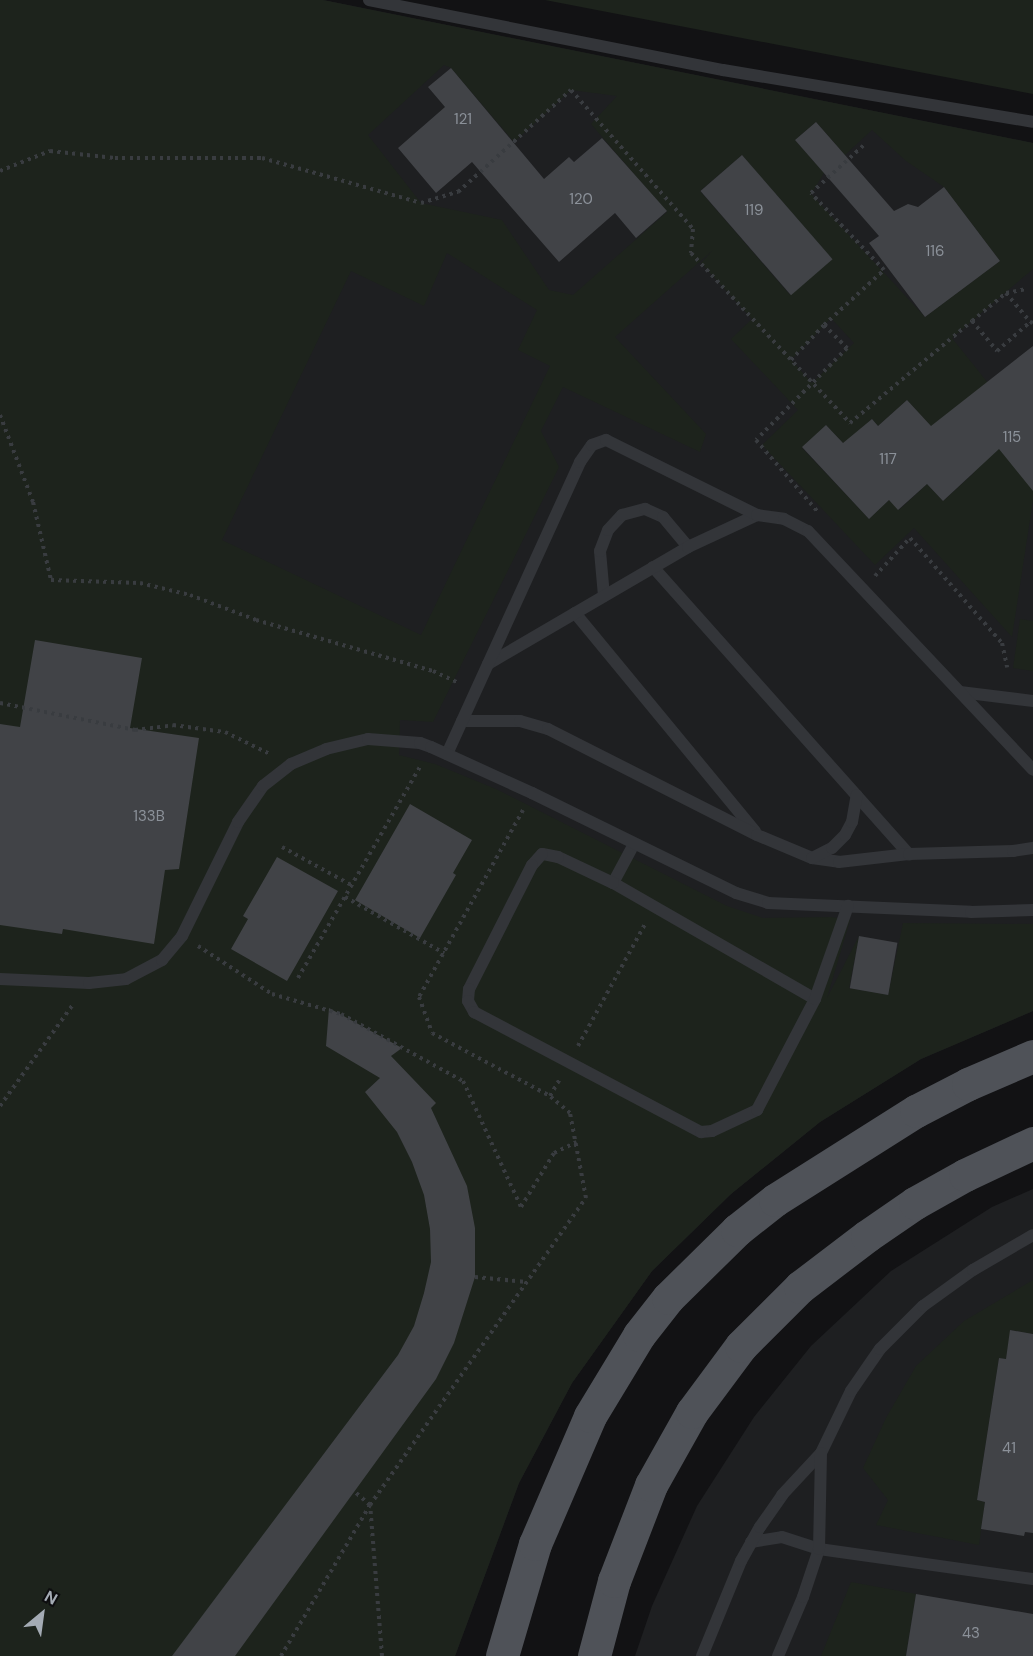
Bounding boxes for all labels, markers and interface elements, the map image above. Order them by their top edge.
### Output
house number: 121 [454,111,472,129]
house number: 120 [569,191,593,209]
house number: 119 [745,202,763,220]
house number: 116 [926,243,944,261]
house number: 115 [1003,429,1021,447]
house number: 117 [879,451,897,469]
house number: 133B [133,808,165,826]
house number: 41 [1002,1440,1016,1458]
north arrow [12,1584,72,1644]
text: N [41,1586,61,1610]
house number: 43 [962,1625,980,1643]

